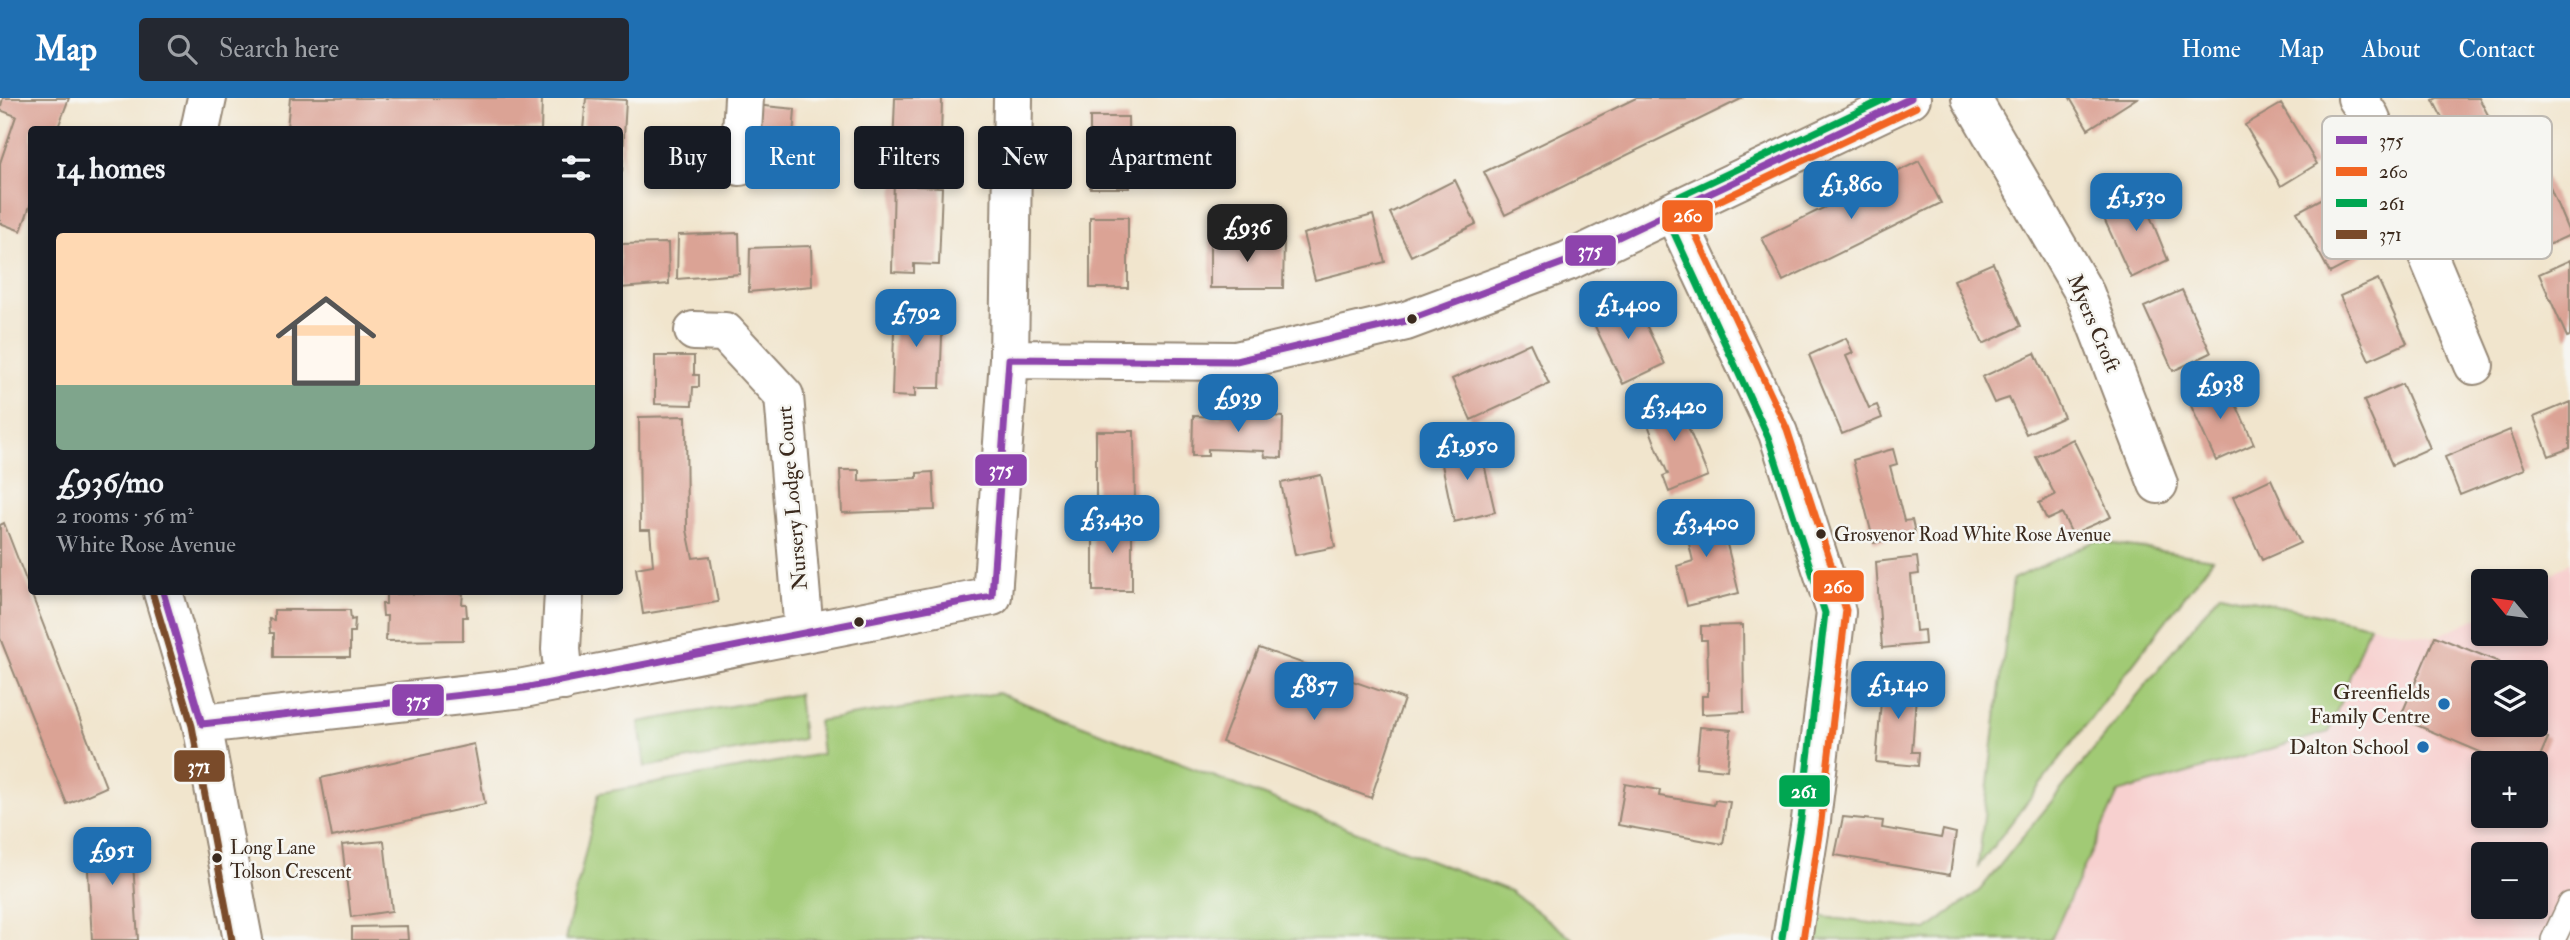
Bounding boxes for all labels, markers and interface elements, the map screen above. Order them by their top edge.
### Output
search box [139,18,629,81]
text: Map [35,29,97,70]
icon: search [163,30,201,68]
text: Search here [219,33,339,65]
text: Home [2181,34,2241,65]
text: Map [2279,34,2324,65]
text: About [2362,34,2421,65]
text: Contact [2459,34,2535,65]
legend [2322,116,2552,259]
chip: Buy [644,126,731,189]
chip: Rent [745,126,840,189]
chip: Filters [854,126,964,189]
chip: New [978,126,1072,189]
chip: Apartment [1086,126,1236,189]
text: 375 [2379,129,2404,153]
icon: filters [557,149,595,187]
text: 14 homes [56,150,165,187]
text: 260 [2379,160,2408,184]
pin: £1,860 [1794,162,1908,221]
text: £1,860 [1819,169,1883,198]
pin: £1,530 [2079,174,2193,233]
text: £1,530 [2106,181,2166,210]
text: 261 [2379,192,2405,216]
line badge: 260 [1661,199,1714,233]
pin: £936 [1206,204,1288,264]
text: 260 [1674,204,1703,228]
text: £936 [1223,212,1271,241]
text: 371 [2379,223,2402,247]
line badge: 375 [1564,234,1617,267]
text: 375 [1578,239,1603,263]
street label: Myers Croft [2061,270,2126,376]
icon: home [263,278,389,404]
pin: £1,400 [1571,282,1685,341]
pin: £792 [875,289,957,349]
text: £1,400 [1595,289,1661,318]
text: £792 [891,297,941,326]
unlabelled marker [1405,312,1419,326]
pin: £938 [2179,362,2261,421]
text: £938 [2197,369,2243,398]
pin: £939 [1197,374,1279,434]
text: £939 [1214,382,1262,411]
pin: £3,420 [1617,384,1731,443]
text: £3,420 [1641,391,1707,420]
street label: Nursery Lodge Court [771,405,814,591]
pin: £1,950 [1410,422,1524,482]
text: £1,950 [1436,430,1498,459]
line badge: 375 [974,453,1028,487]
text: 375 [989,458,1014,482]
text: £936/mo [56,464,164,501]
pin: £3,430 [1055,496,1169,555]
pin: £3,400 [1649,500,1763,559]
text: 2 rooms · 56 m² [56,501,194,530]
text: £3,430 [1080,503,1144,532]
text: £3,400 [1673,507,1739,536]
place label: Grosvenor Road White Rose Avenue [1834,523,2111,547]
marker: Grosvenor Road White Rose Avenue [1814,527,1828,541]
text: White Rose Avenue [56,530,236,559]
line badge: 260 [1812,569,1865,603]
north arrow [2471,569,2548,646]
map controls [2471,569,2548,919]
text: 260 [1824,575,1853,599]
unlabelled marker [852,615,866,629]
button: layers [2471,660,2548,737]
pin: £857 [1273,662,1355,722]
pin: £1,140 [1841,662,1955,721]
text: £1,140 [1867,669,1929,698]
text: £857 [1291,670,1337,699]
place label: Greenfields Family Centre [2310,679,2430,730]
line badge: 375 [391,683,445,717]
text: 375 [406,689,431,713]
marker: Greenfields Family Centre [2436,696,2452,712]
place label: Dalton School [2289,734,2410,761]
marker: Dalton School [2415,739,2431,755]
line badge: 371 [173,749,226,783]
button: + [2471,751,2548,828]
text: 371 [188,755,211,779]
line badge: 261 [1778,774,1831,808]
text: 261 [1791,780,1817,804]
pin: £951 [71,828,153,887]
text: £951 [89,835,135,864]
place label: Long Lane Tolson Crescent [230,836,352,884]
button: − [2471,842,2548,919]
marker: Long Lane Tolson Crescent [210,851,224,865]

